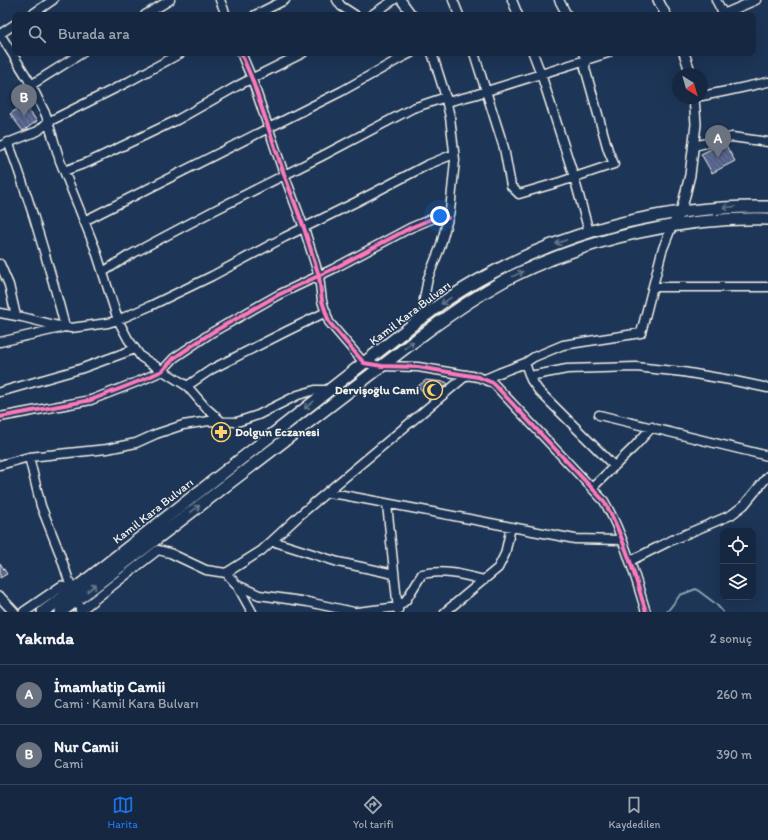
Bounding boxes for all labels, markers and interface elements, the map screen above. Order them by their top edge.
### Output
search box [12,12,756,56]
icon: search [26,23,48,45]
text: Burada ara [58,25,130,43]
north arrow [672,68,708,104]
pin: B [11,84,37,117]
pin: A [705,125,731,158]
one-way arrow [723,204,736,211]
your location [430,206,450,226]
one-way arrow [556,238,568,246]
one-way arrow [512,270,524,277]
street label: Kamil Kara Bulvarı [367,278,453,348]
one-way arrow [441,297,452,305]
one-way arrow [404,340,415,349]
mosque icon: Dervişoğlu Cami [422,379,444,401]
place label: Dervişoğlu Cami [335,383,419,398]
one-way arrow [304,401,315,409]
pharmacy icon: Dolgun Eczanesi [210,421,232,443]
place label: Dolgun Eczanesi [235,425,320,440]
street label: Kamil Kara Bulvarı [110,475,196,547]
one-way arrow [190,505,201,513]
map controls [720,528,756,600]
button: locate [720,528,756,564]
button: layers [720,564,756,600]
one-way arrow [87,584,98,593]
text: Yakında [16,628,74,648]
text: 2 sonuç [710,631,752,646]
text: İmamhatip Camii [54,678,165,696]
text: A [25,687,33,702]
text: 260 m [716,687,752,702]
text: Cami · Kamil Kara Bulvarı [54,696,199,711]
text: Nur Camii [54,738,119,756]
text: B [25,747,33,762]
text: 390 m [716,747,752,762]
text: Cami [54,756,83,771]
tab: Harita [108,794,138,831]
tab: Yol tarifi [353,794,393,831]
tab: Kaydedilen [608,794,660,831]

